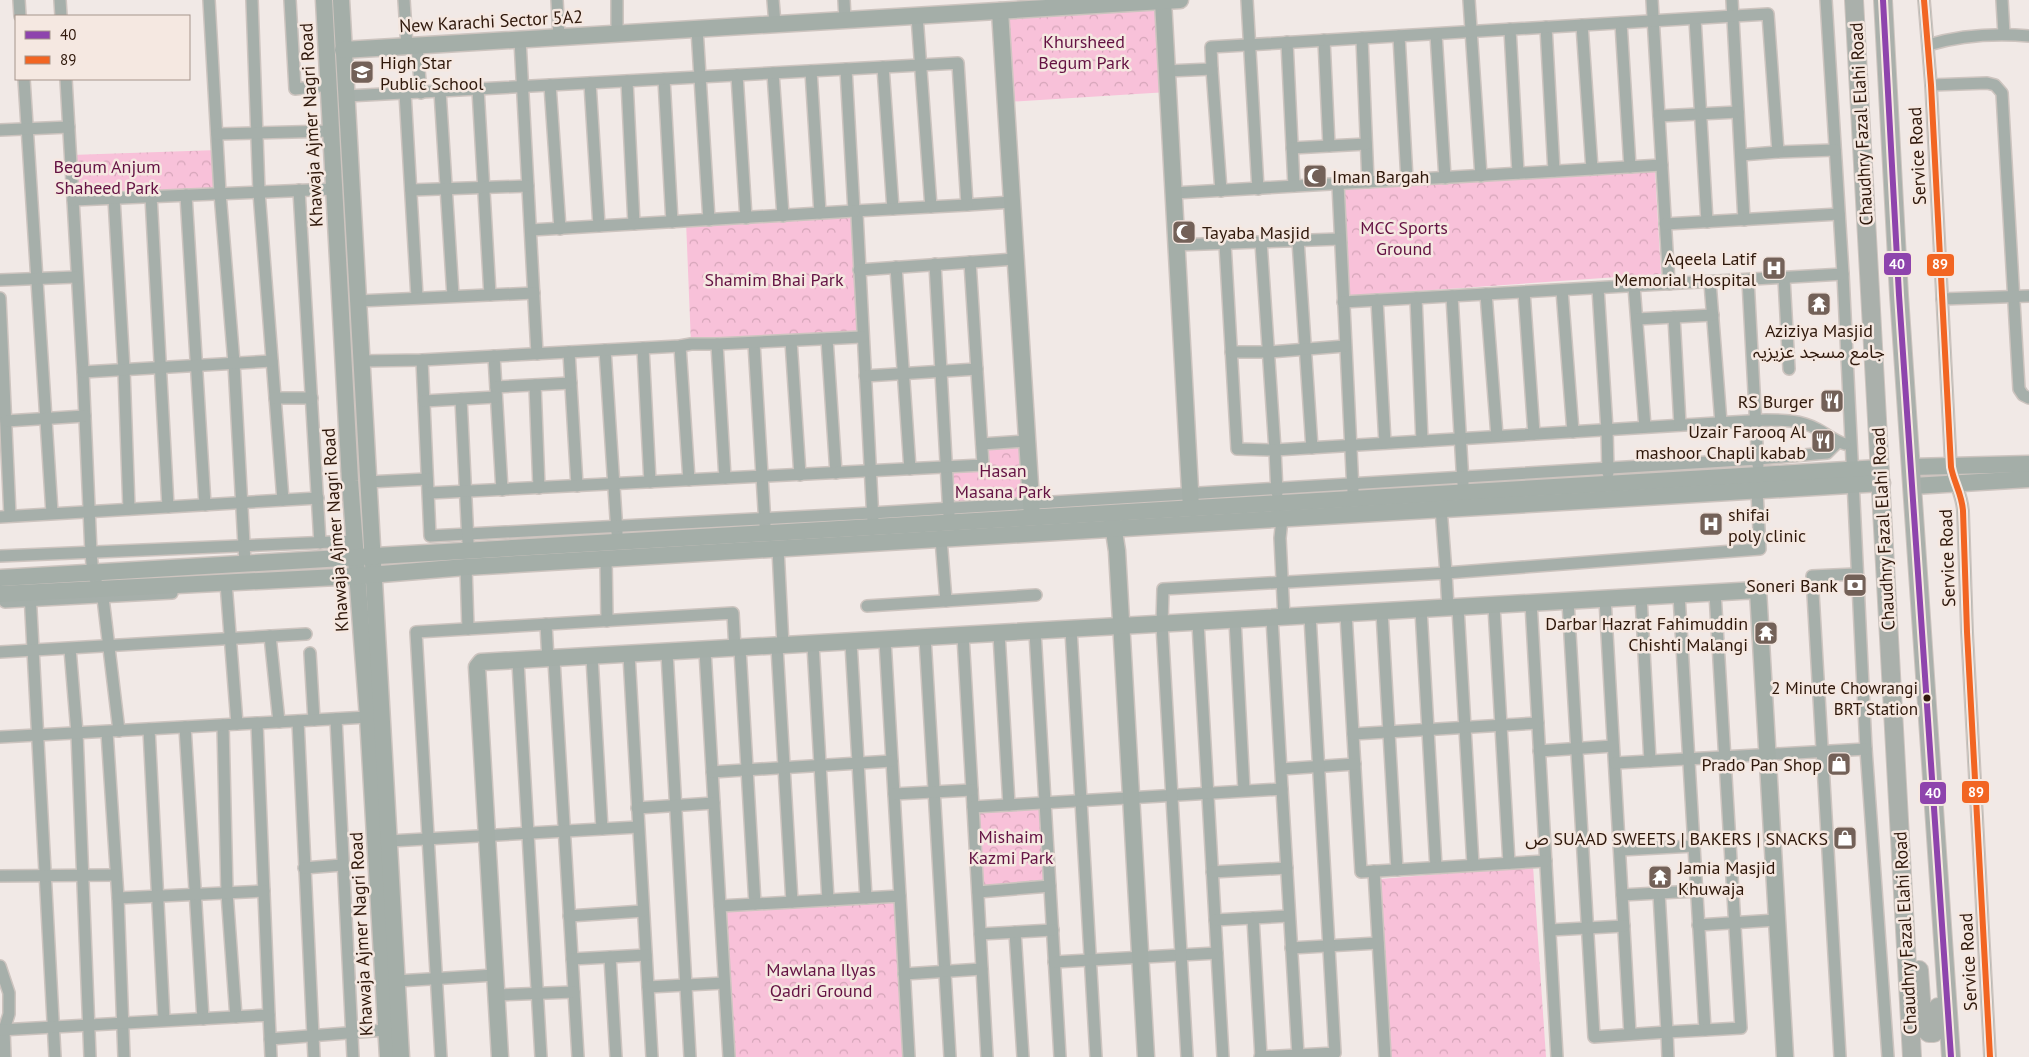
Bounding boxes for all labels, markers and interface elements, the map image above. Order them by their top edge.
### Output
street label: New Karachi Sector 5A2 [399,5,583,37]
legend [15,15,190,80]
street label: Khawaja Ajmer Nagri Road [294,22,328,228]
street label: Chaudhry Fazal Elahi Road [1844,22,1878,226]
text: 40 [60,25,76,44]
park label: Khursheed Begum Park [1038,30,1130,74]
text: 89 [60,50,76,69]
place label: High Star Public School [380,51,484,95]
school or university icon: High Star Public School [349,59,375,85]
street label: Service Road [1903,106,1931,206]
park label: Begum Anjum Shaheed Park [53,155,161,199]
mosque icon: Iman Bargah [1302,163,1328,189]
place label: Iman Bargah [1332,165,1429,188]
park label: MCC Sports Ground [1360,216,1448,260]
mosque icon: Tayaba Masjid [1171,219,1197,245]
place label: Tayaba Masjid [1202,221,1310,244]
place label: Aqeela Latif Memorial Hospital [1614,247,1757,291]
line badge: 40 [1883,252,1912,276]
line badge: 89 [1926,253,1955,277]
hospital icon: Aqeela Latif Memorial Hospital [1761,255,1787,281]
text: 40 [1889,255,1905,273]
text: 89 [1932,255,1948,273]
park label: Shamim Bhai Park [704,268,844,291]
temple icon: Aziziya Masjid جامع مسجد عزیزیہ [1806,291,1832,317]
place label: Aziziya Masjid جامع مسجد عزیزیہ [1753,319,1885,366]
restaurant icon: RS Burger [1819,388,1845,414]
place label: RS Burger [1738,390,1814,413]
place label: Uzair Farooq Al mashoor Chapli kabab [1635,420,1807,464]
street label: Khawaja Ajmer Nagri Road [316,427,354,633]
street label: Chaudhry Fazal Elahi Road [1866,427,1900,631]
restaurant icon: Uzair Farooq Al mashoor Chapli kabab [1810,428,1836,454]
park label: Hasan Masana Park [955,459,1052,503]
place label: shifai poly clinic [1728,503,1806,547]
street label: Service Road [1934,509,1960,607]
hospital icon: shifai poly clinic [1698,511,1724,537]
bank icon: Soneri Bank [1842,572,1868,598]
place label: Soneri Bank [1746,574,1838,597]
place label: Darbar Hazrat Fahimuddin Chishti Malangi [1545,612,1748,656]
temple icon: Darbar Hazrat Fahimuddin Chishti Malangi [1753,620,1779,646]
place label: 2 Minute Chowrangi BRT Station [1771,677,1918,720]
marker: 2 Minute Chowrangi BRT Station [1922,693,1932,703]
shop icon: Prado Pan Shop [1826,751,1852,777]
place label: Prado Pan Shop [1702,753,1822,776]
line badge: 89 [1961,780,1990,804]
line badge: 40 [1919,781,1947,805]
text: 89 [1968,783,1984,801]
text: 40 [1925,784,1941,802]
park label: Mishaim Kazmi Park [969,825,1054,869]
shop icon: ص SUAAD SWEETS | BAKERS | SNACKS [1832,825,1858,851]
place label: ص SUAAD SWEETS | BAKERS | SNACKS [1525,827,1828,850]
street label: Khawaja Ajmer Nagri Road [344,831,378,1037]
street label: Chaudhry Fazal Elahi Road [1888,831,1922,1035]
place label: Jamia Masjid Khuwaja [1677,856,1775,900]
temple icon: Jamia Masjid Khuwaja [1647,864,1673,890]
street label: Service Road [1954,912,1982,1012]
park label: Mawlana Ilyas Qadri Ground [766,958,876,1002]

